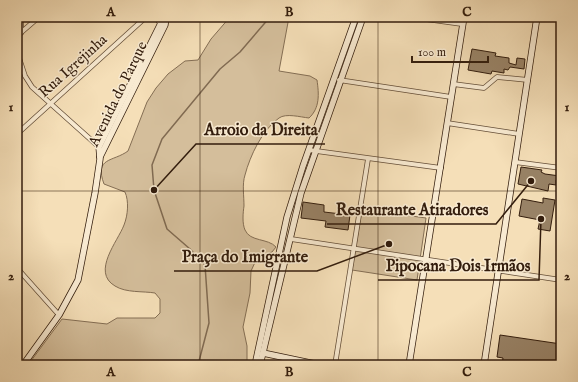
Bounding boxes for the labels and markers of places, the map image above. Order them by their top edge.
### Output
callout: Arroio da Direita [196,116,325,144]
callout: Restaurante Atiradores [327,196,496,224]
callout: Praça do Imigrante [174,243,317,271]
callout: Pipocana Dois Irmãos [378,252,539,280]

